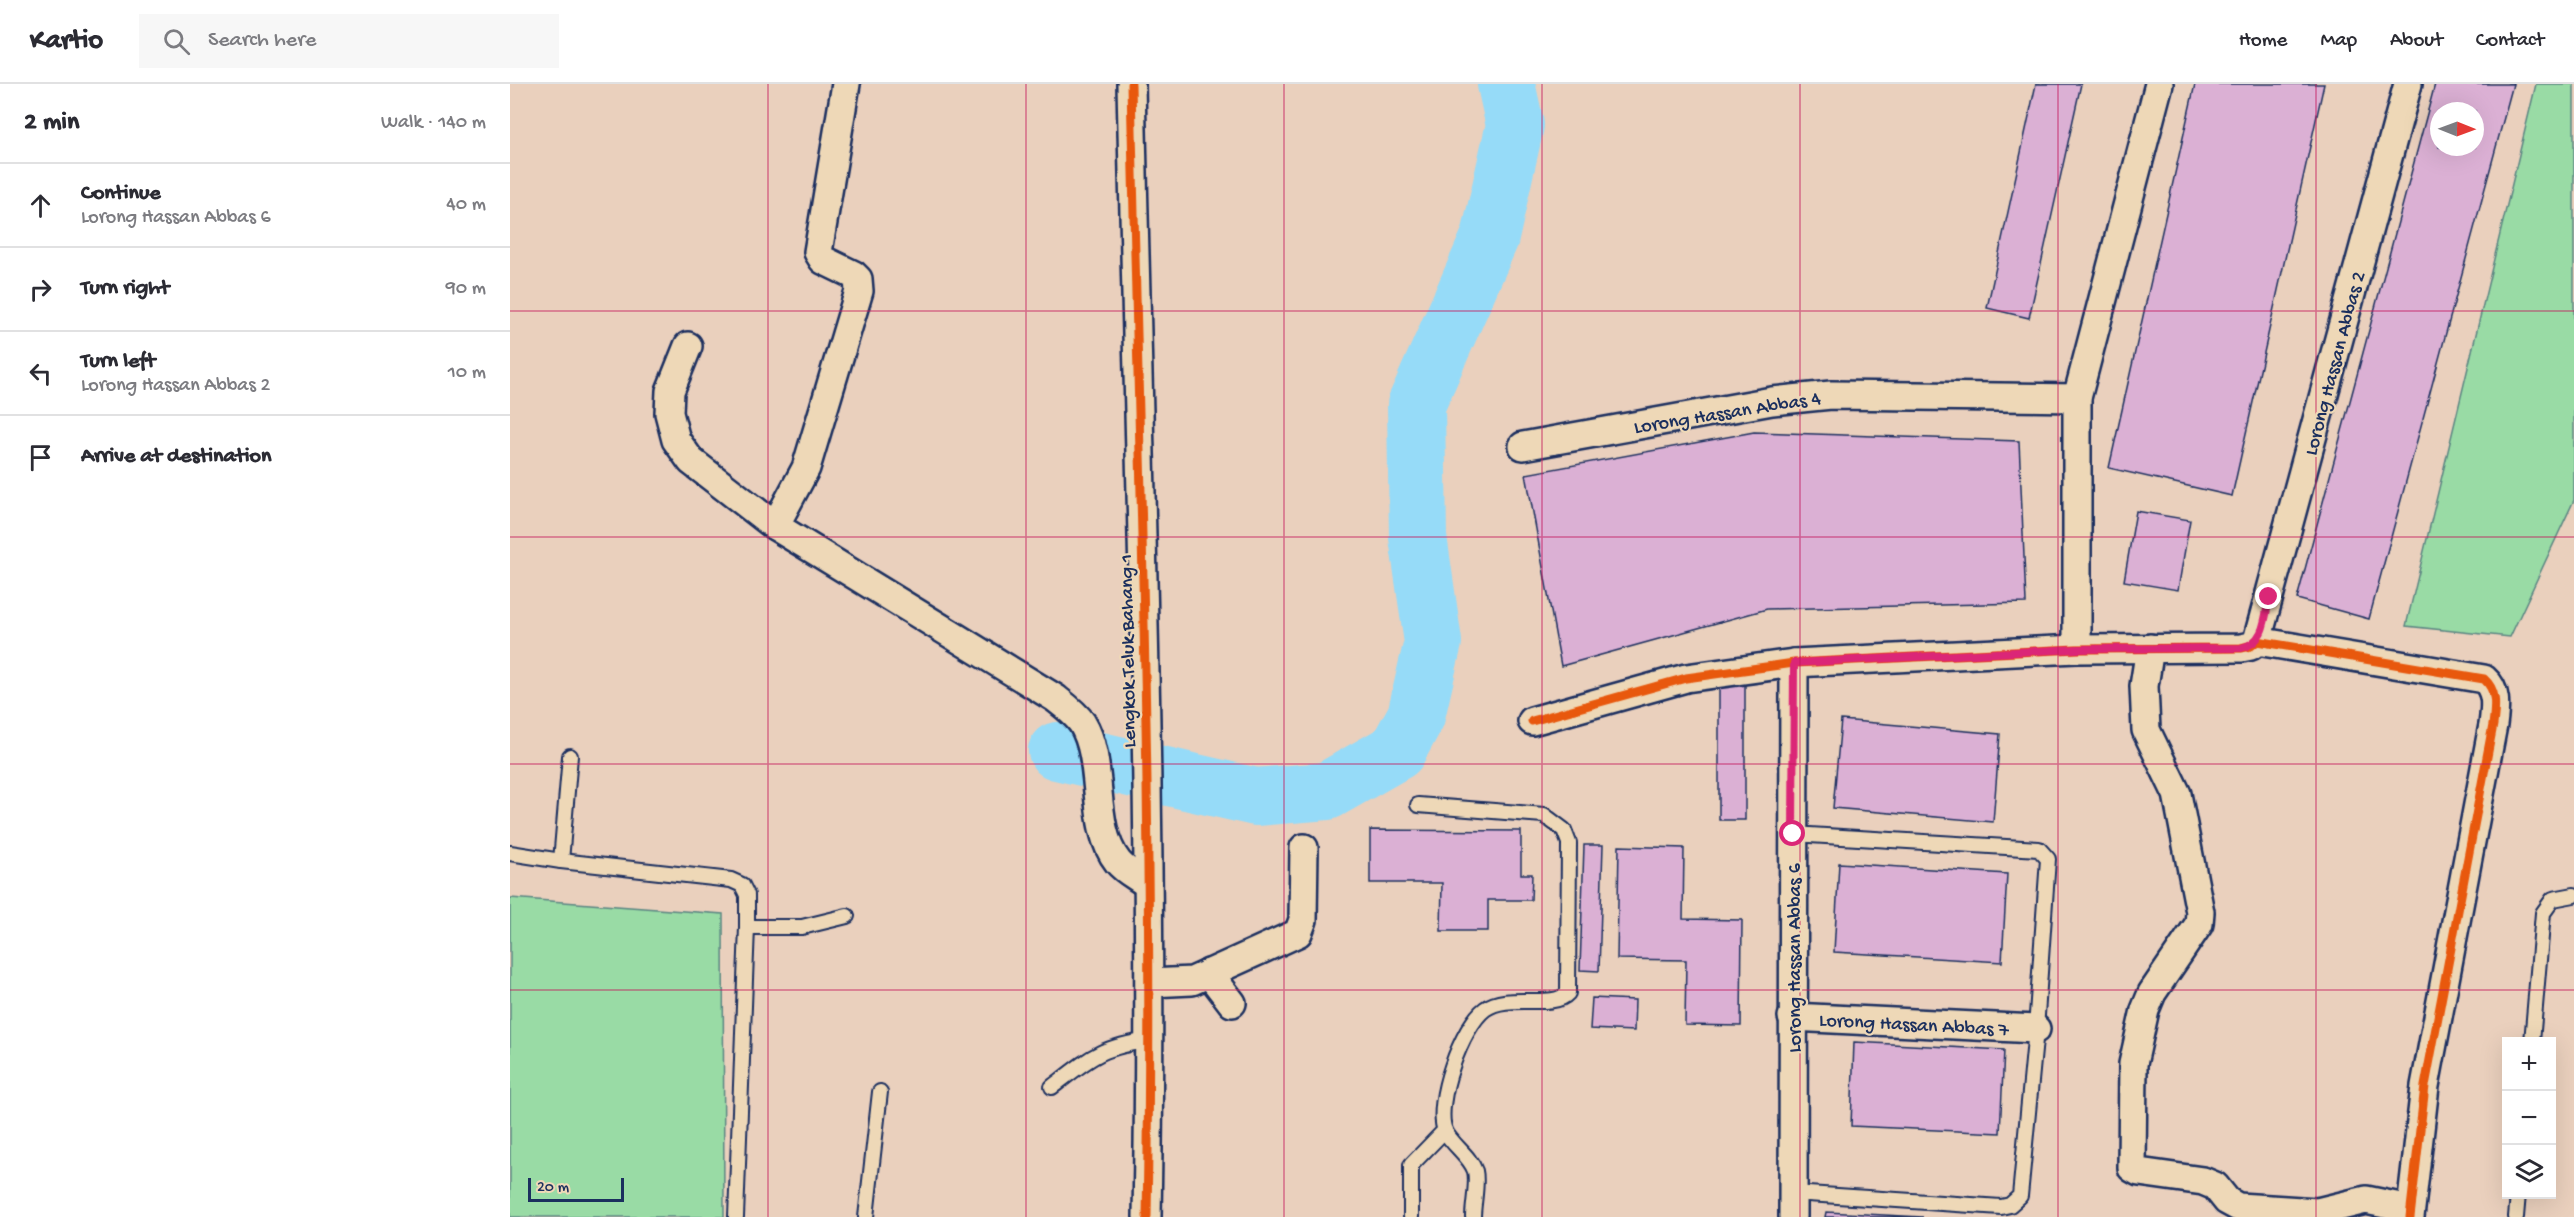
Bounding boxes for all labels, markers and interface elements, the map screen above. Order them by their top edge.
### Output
search box [139,14,559,68]
text: Kartio [30,25,103,58]
icon: search [160,25,193,58]
text: Search here [208,28,316,54]
text: Home [2239,29,2287,54]
text: Map [2320,29,2357,54]
text: About [2390,29,2443,54]
text: Contact [2476,29,2544,54]
north arrow [2430,102,2484,156]
text: 2 min [24,108,79,139]
text: Walk · 140 m [381,112,486,135]
text: Continue [81,181,161,207]
icon: ahead [24,189,57,222]
text: 40 m [446,194,486,217]
text: Lorong Hassan Abbas 6 [81,207,271,230]
street label: Lorong Hassan Abbas 2 [2301,269,2372,458]
icon: right [24,273,57,306]
text: Turn right [81,276,169,302]
text: 90 m [446,278,486,301]
text: Turn left [81,349,155,375]
icon: left [24,357,57,390]
text: 10 m [448,362,486,385]
text: Lorong Hassan Abbas 2 [81,375,270,398]
street label: Lorong Hassan Abbas 4 [1632,388,1823,441]
icon: arrive [24,441,57,474]
text: Arrive at destination [81,444,271,470]
street label: Lengkok Teluk Bahang 1 [1116,554,1143,748]
route end [2255,583,2281,609]
route start [1779,820,1805,846]
street label: Lorong Hassan Abbas 6 [1785,862,1808,1053]
street label: Lorong Hassan Abbas 7 [1818,1010,2010,1043]
map controls [2502,1037,2556,1199]
button: + [2502,1037,2556,1091]
button: − [2502,1091,2556,1145]
button: layers [2502,1145,2556,1199]
scale bar [528,1175,624,1202]
text: 20 m [537,1179,569,1198]

